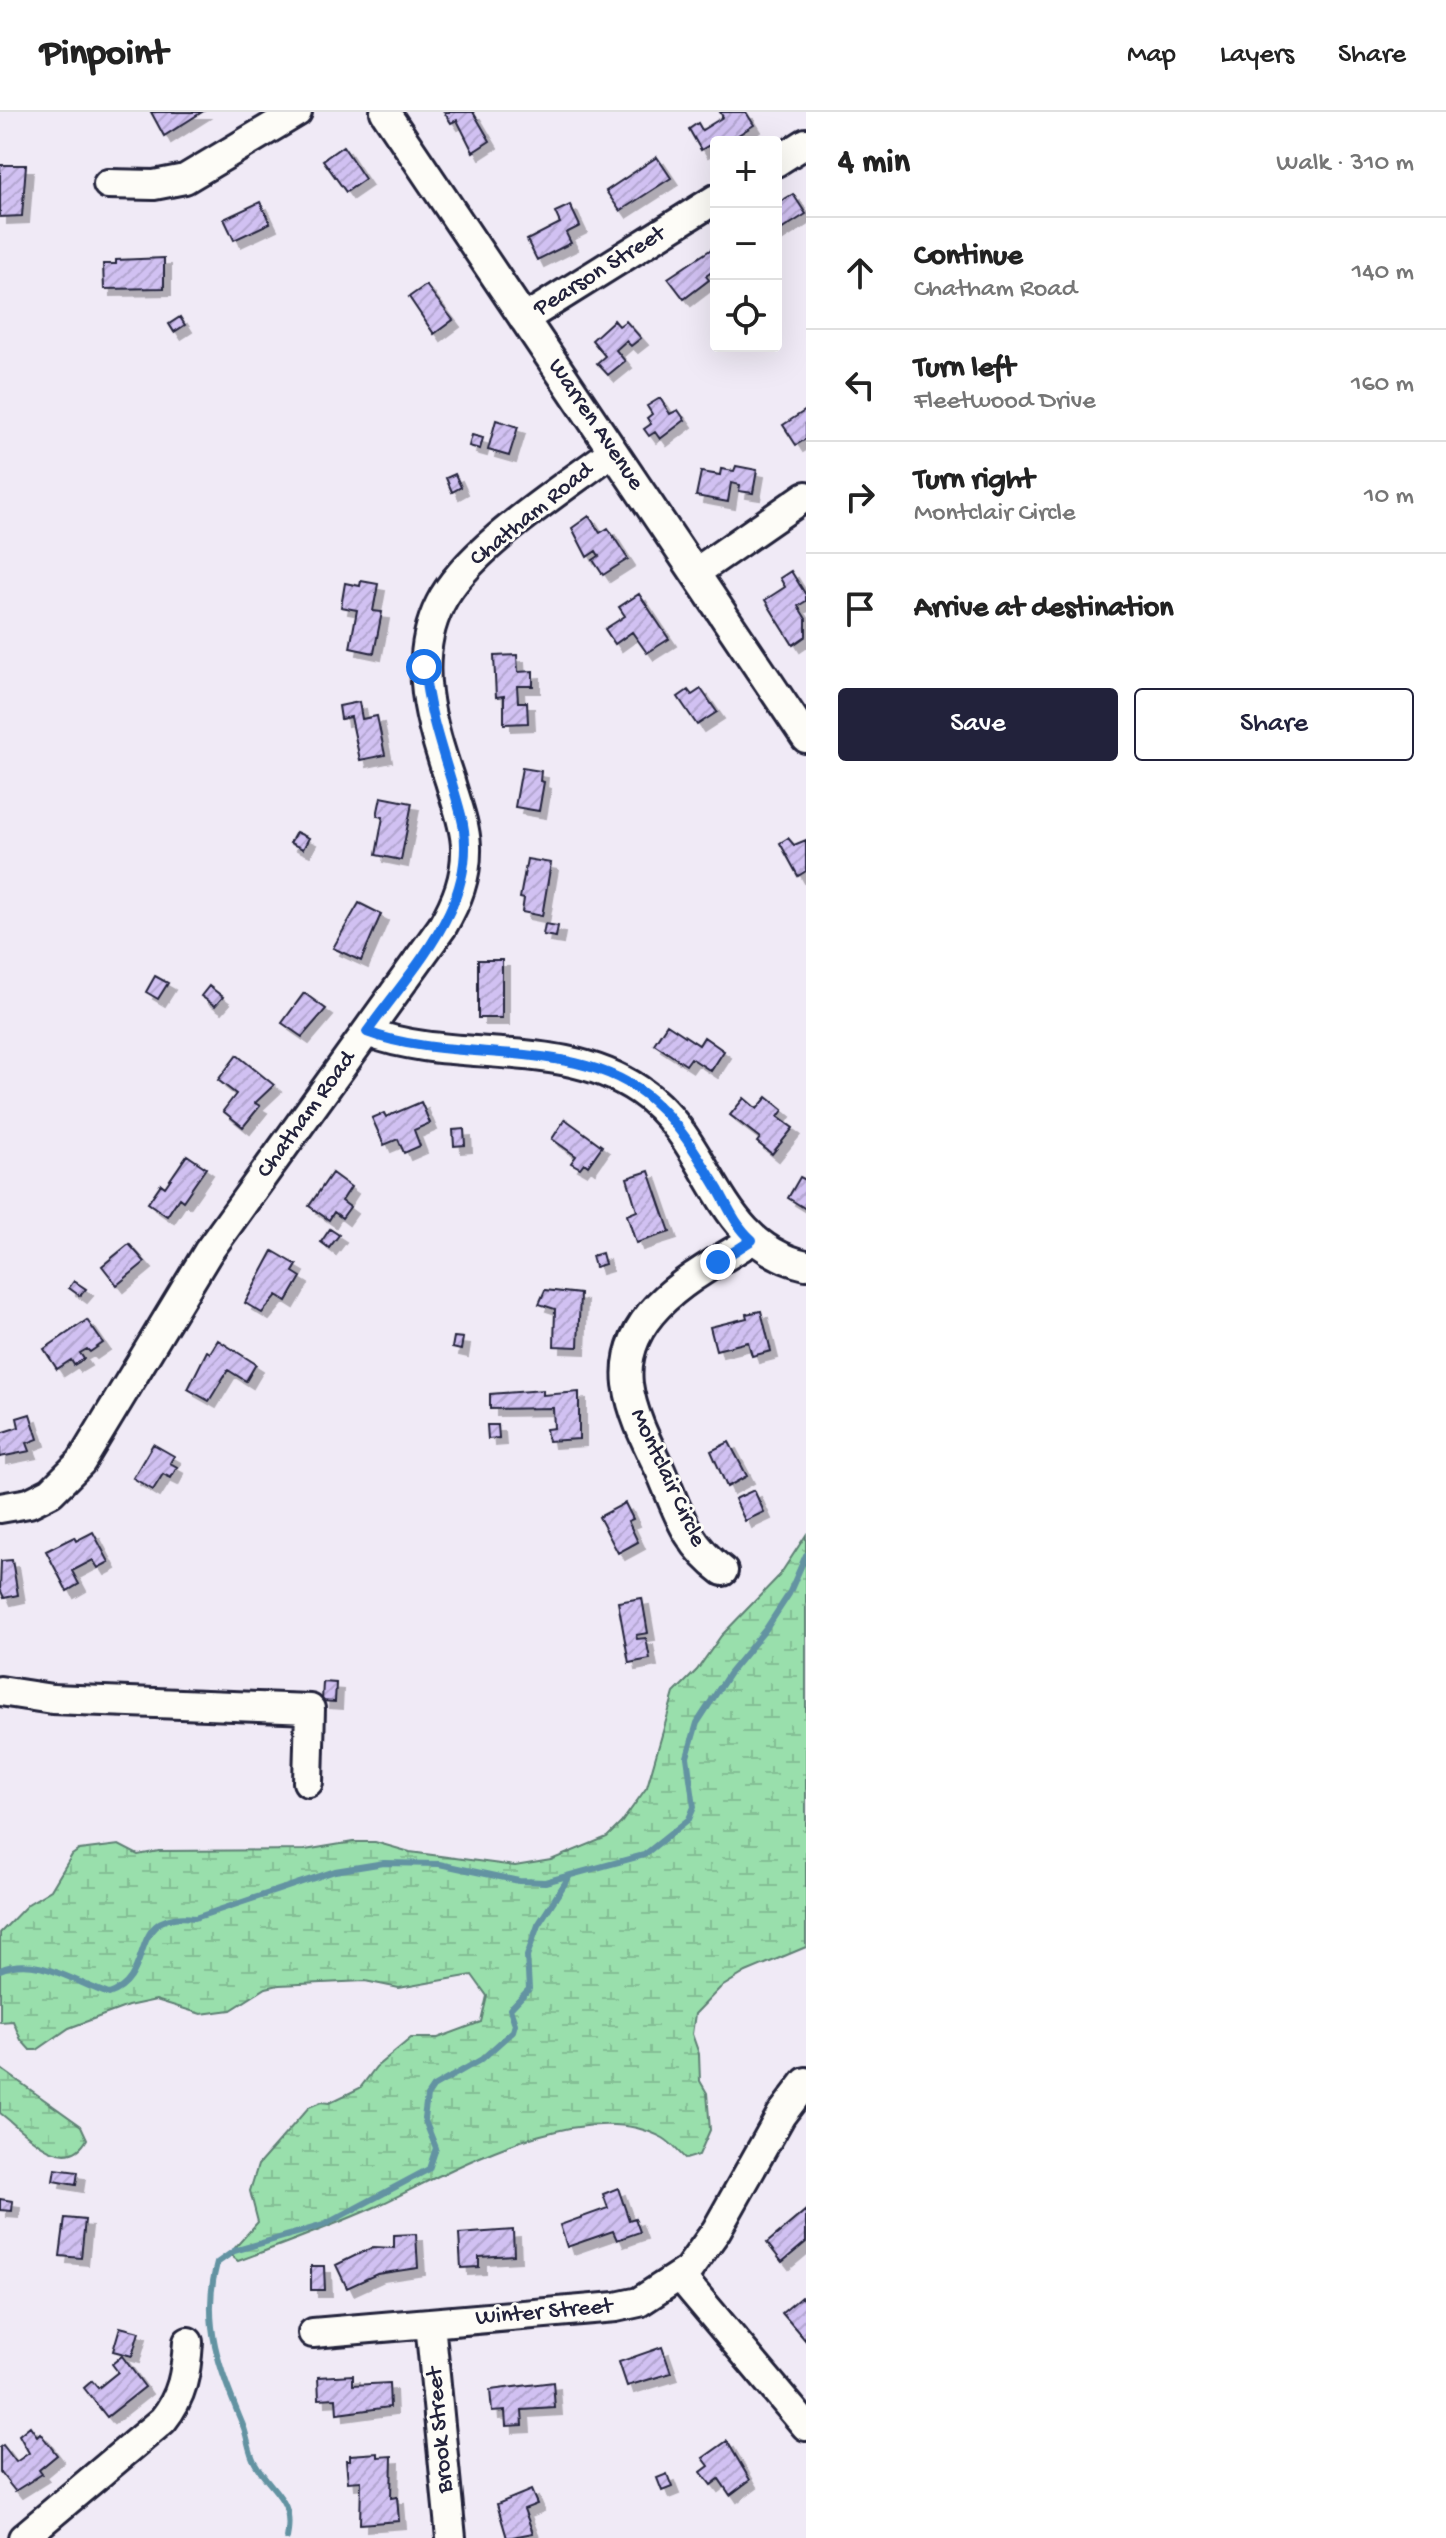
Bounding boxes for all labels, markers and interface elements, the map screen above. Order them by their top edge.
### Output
text: Pinpoint [40,33,168,77]
text: Map [1127,39,1176,72]
text: Layers [1220,39,1294,72]
text: Share [1338,39,1406,72]
map controls [710,136,782,352]
button: + [710,136,782,208]
text: 4 min [838,144,910,184]
text: Walk · 310 m [1276,149,1414,180]
button: − [710,208,782,280]
street label: Pearson Street [528,219,673,325]
text: Continue [914,240,1023,275]
icon: ahead [838,251,882,295]
text: 140 m [1352,258,1414,289]
text: Chatham Road [914,275,1077,306]
button: locate [710,280,782,352]
text: Turn left [914,352,1015,387]
street label: Warren Avenue [540,354,650,497]
icon: left [838,363,882,407]
text: 160 m [1351,370,1414,401]
text: Fleetwood Drive [914,387,1096,418]
street label: Chatham Road [464,455,601,574]
text: Turn right [914,464,1034,499]
icon: right [838,475,882,519]
text: 10 m [1364,482,1414,513]
text: Montclair Circle [914,499,1075,530]
icon: arrive [838,587,882,631]
text: Arrive at destination [914,592,1174,627]
route start [406,649,442,685]
button: Save [838,688,1118,761]
button: Share [1134,688,1414,761]
street label: Chatham Road [251,1044,364,1184]
route end [700,1244,736,1280]
street label: Montclair Circle [622,1404,712,1552]
street label: Winter Street [474,2292,616,2333]
street label: Brook Street [421,2364,461,2495]

